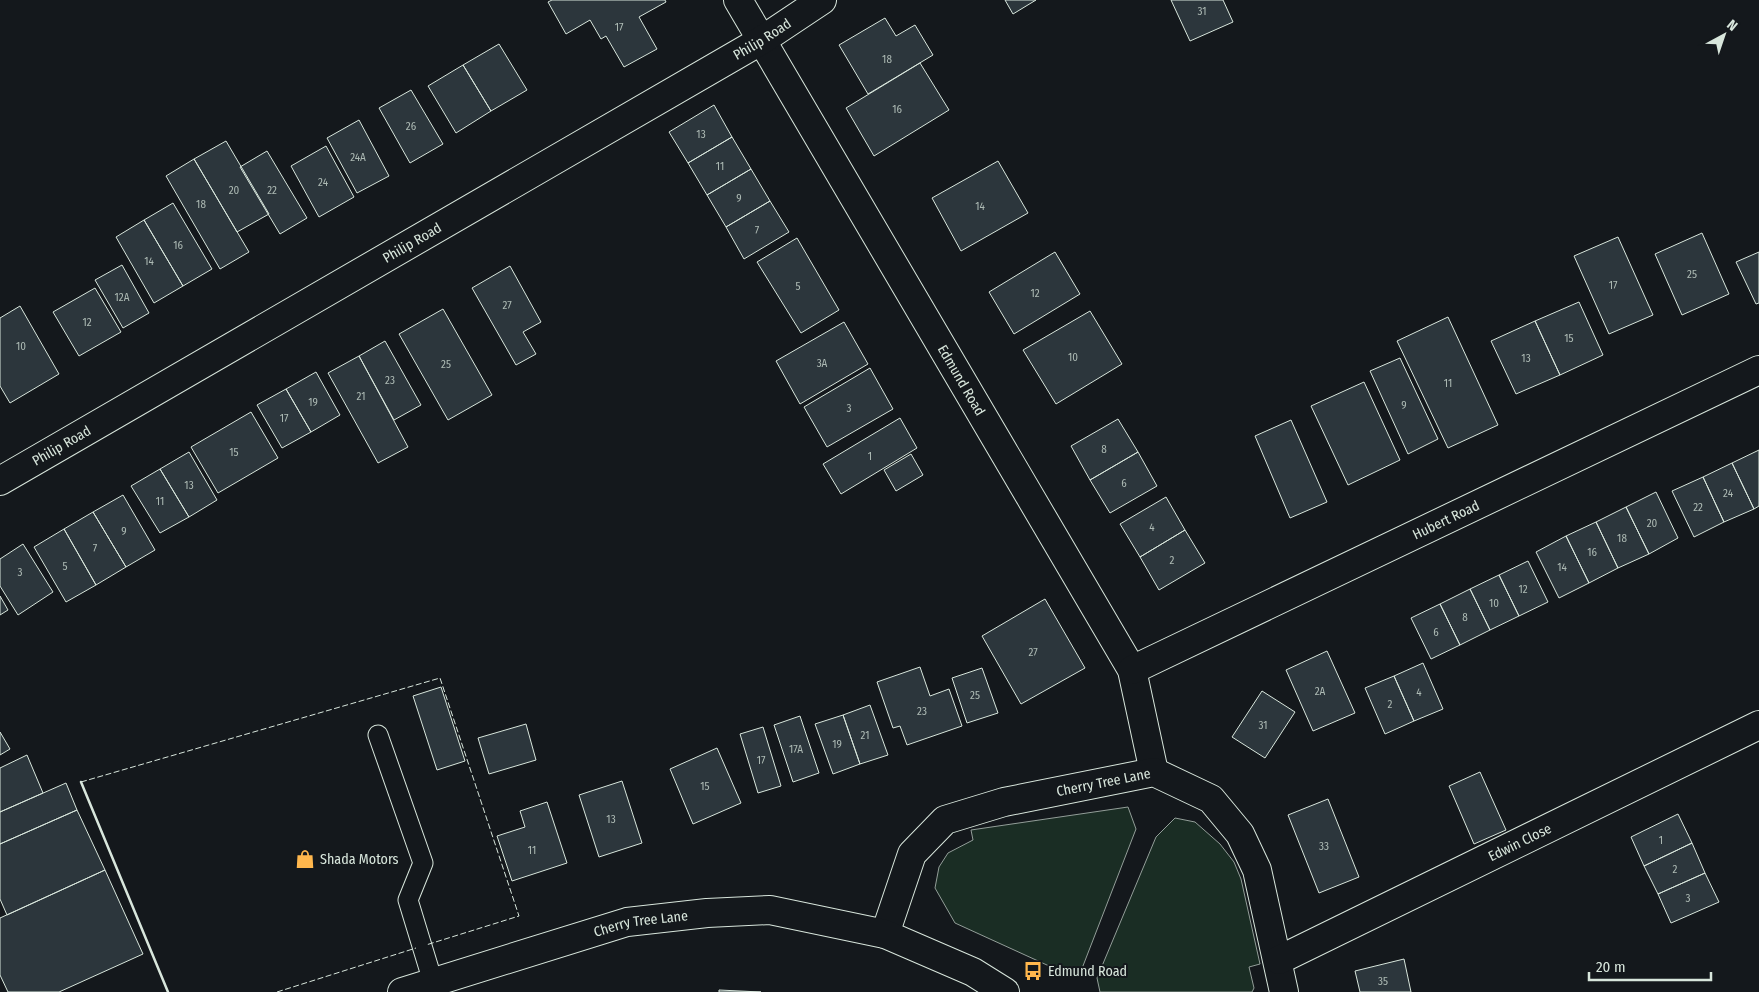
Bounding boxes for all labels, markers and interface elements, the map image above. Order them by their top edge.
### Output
house number: 31 [1198,5,1207,18]
north arrow [1699,10,1749,60]
street label: Philip Road [730,15,795,64]
text: N [1723,16,1741,35]
house number: 17 [615,21,624,34]
house number: 18 [882,53,892,66]
house number: 16 [892,103,902,116]
house number: 26 [406,120,417,133]
house number: 13 [696,128,706,141]
house number: 24A [350,151,366,164]
house number: 11 [716,160,724,173]
house number: 24 [318,176,329,189]
house number: 20 [229,184,240,197]
house number: 22 [267,184,277,197]
house number: 9 [736,192,742,205]
house number: 18 [196,198,206,211]
house number: 14 [975,200,985,213]
street label: Philip Road [380,219,445,267]
house number: 7 [755,224,760,237]
house number: 16 [173,239,183,252]
house number: 14 [144,255,154,268]
house number: 25 [1687,268,1697,281]
house number: 17 [1609,279,1618,292]
house number: 5 [795,280,801,293]
house number: 12 [1030,287,1040,300]
house number: 12A [115,291,130,304]
house number: 27 [502,299,512,312]
house number: 12 [82,316,92,329]
house number: 15 [1564,332,1574,345]
house number: 10 [16,340,26,353]
street label: Edmund Road [934,342,989,419]
house number: 10 [1068,351,1078,364]
house number: 13 [1521,352,1531,365]
house number: 3A [817,357,828,370]
house number: 25 [441,358,451,371]
house number: 23 [385,374,395,387]
house number: 11 [1444,377,1452,390]
house number: 21 [357,390,365,403]
house number: 19 [308,396,318,409]
house number: 9 [1401,399,1407,412]
house number: 3 [847,402,852,415]
house number: 17 [280,412,289,425]
street label: Philip Road [29,422,94,470]
house number: 8 [1101,443,1107,456]
house number: 15 [229,446,239,459]
house number: 1 [868,450,872,463]
house number: 6 [1121,477,1127,490]
house number: 13 [184,479,194,492]
house number: 24 [1723,487,1734,500]
house number: 11 [156,495,164,508]
street label: Hubert Road [1410,497,1482,543]
house number: 22 [1693,501,1703,514]
house number: 20 [1647,517,1658,530]
house number: 4 [1149,521,1155,534]
house number: 9 [121,525,127,538]
house number: 18 [1617,532,1627,545]
house number: 7 [93,542,98,555]
house number: 16 [1587,546,1597,559]
house number: 2 [1170,554,1175,567]
house number: 5 [62,560,68,573]
house number: 14 [1557,561,1567,574]
house number: 3 [18,566,23,579]
house number: 12 [1518,583,1528,596]
house number: 10 [1489,597,1499,610]
house number: 8 [1462,611,1468,624]
house number: 6 [1433,626,1439,639]
house number: 27 [1028,646,1038,659]
house number: 2A [1315,685,1326,698]
house number: 4 [1416,686,1422,699]
house number: 25 [970,689,980,702]
house number: 2 [1388,698,1393,711]
house number: 23 [917,705,927,718]
house number: 31 [1259,719,1268,732]
house number: 21 [861,729,869,742]
house number: 19 [832,738,842,751]
house number: 17A [789,743,803,756]
house number: 17 [757,754,766,767]
street label: Cherry Tree Lane [1055,765,1152,800]
house number: 15 [700,780,710,793]
house number: 13 [606,813,616,826]
street label: Edwin Close [1486,820,1554,865]
house number: 1 [1659,834,1663,847]
house number: 33 [1319,840,1329,853]
house number: 11 [528,844,536,857]
shop icon: Shada Motors [294,848,316,870]
place label: Shada Motors [320,851,399,868]
house number: 2 [1673,863,1678,876]
house number: 3 [1686,892,1691,905]
street label: Cherry Tree Lane [592,907,689,941]
scale bar [1589,950,1712,982]
text: 20 m [1596,958,1626,976]
bus stop icon: Edmund Road [1022,960,1044,982]
place label: Edmund Road [1048,963,1127,980]
house number: 35 [1378,975,1388,988]

